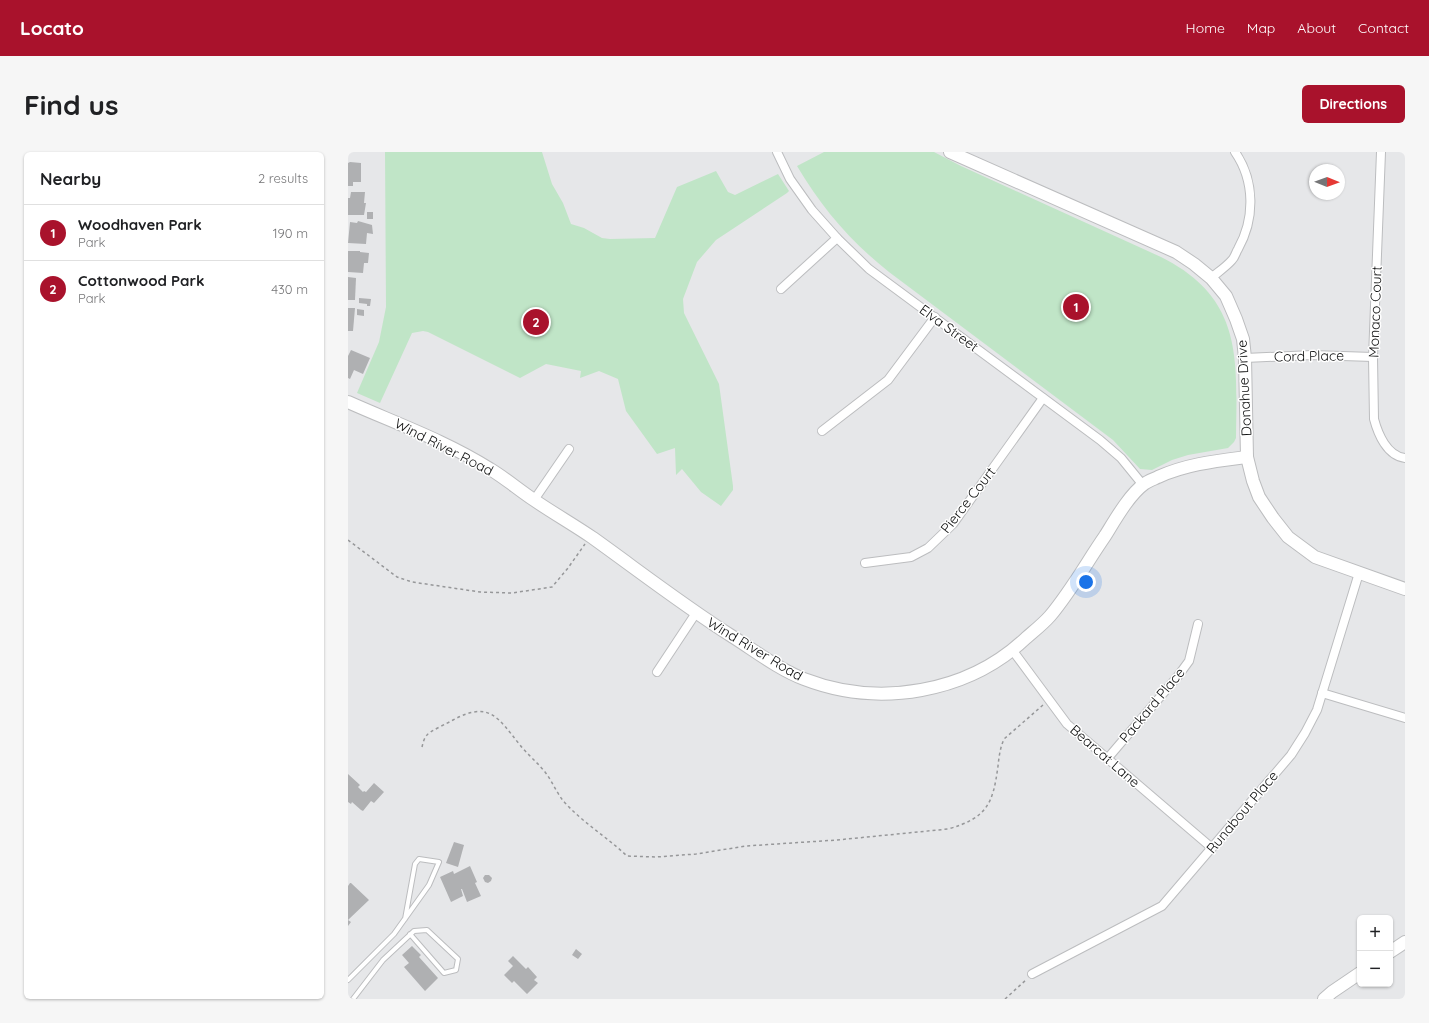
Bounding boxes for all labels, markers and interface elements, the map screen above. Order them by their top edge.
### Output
text: Locato [20,16,84,40]
text: Home [1186,19,1225,37]
text: Map [1247,19,1275,37]
text: About [1297,19,1336,37]
text: Contact [1358,19,1409,37]
button: Directions [1302,85,1405,123]
text: Find us [24,87,118,122]
north arrow [1309,164,1345,200]
text: Nearby [40,168,101,189]
text: 2 results [258,170,308,186]
text: Woodhaven Park [78,215,202,234]
text: 1 [50,225,56,241]
text: 190 m [273,225,308,241]
text: Park [78,234,106,250]
street label: Monaco Court [1364,266,1386,358]
text: Cottonwood Park [78,271,205,290]
text: 2 [49,281,57,297]
text: 430 m [271,281,308,297]
text: Park [78,290,106,306]
pin: 1 [1063,292,1089,322]
street label: Elva Street [916,301,982,356]
pin: 2 [523,307,549,337]
street label: Donahue Drive [1232,339,1256,437]
street label: Cord Place [1274,346,1344,366]
street label: Wind River Road [392,414,496,480]
street label: Pierce Court [937,463,1000,537]
your location [1076,572,1096,592]
street label: Wind River Road [704,613,806,685]
street label: Packard Place [1115,664,1189,746]
street label: Bearcat Lane [1066,721,1144,791]
street label: Runabout Place [1202,767,1282,857]
map controls [1357,915,1393,987]
button: + [1357,915,1393,951]
button: − [1357,951,1393,987]

